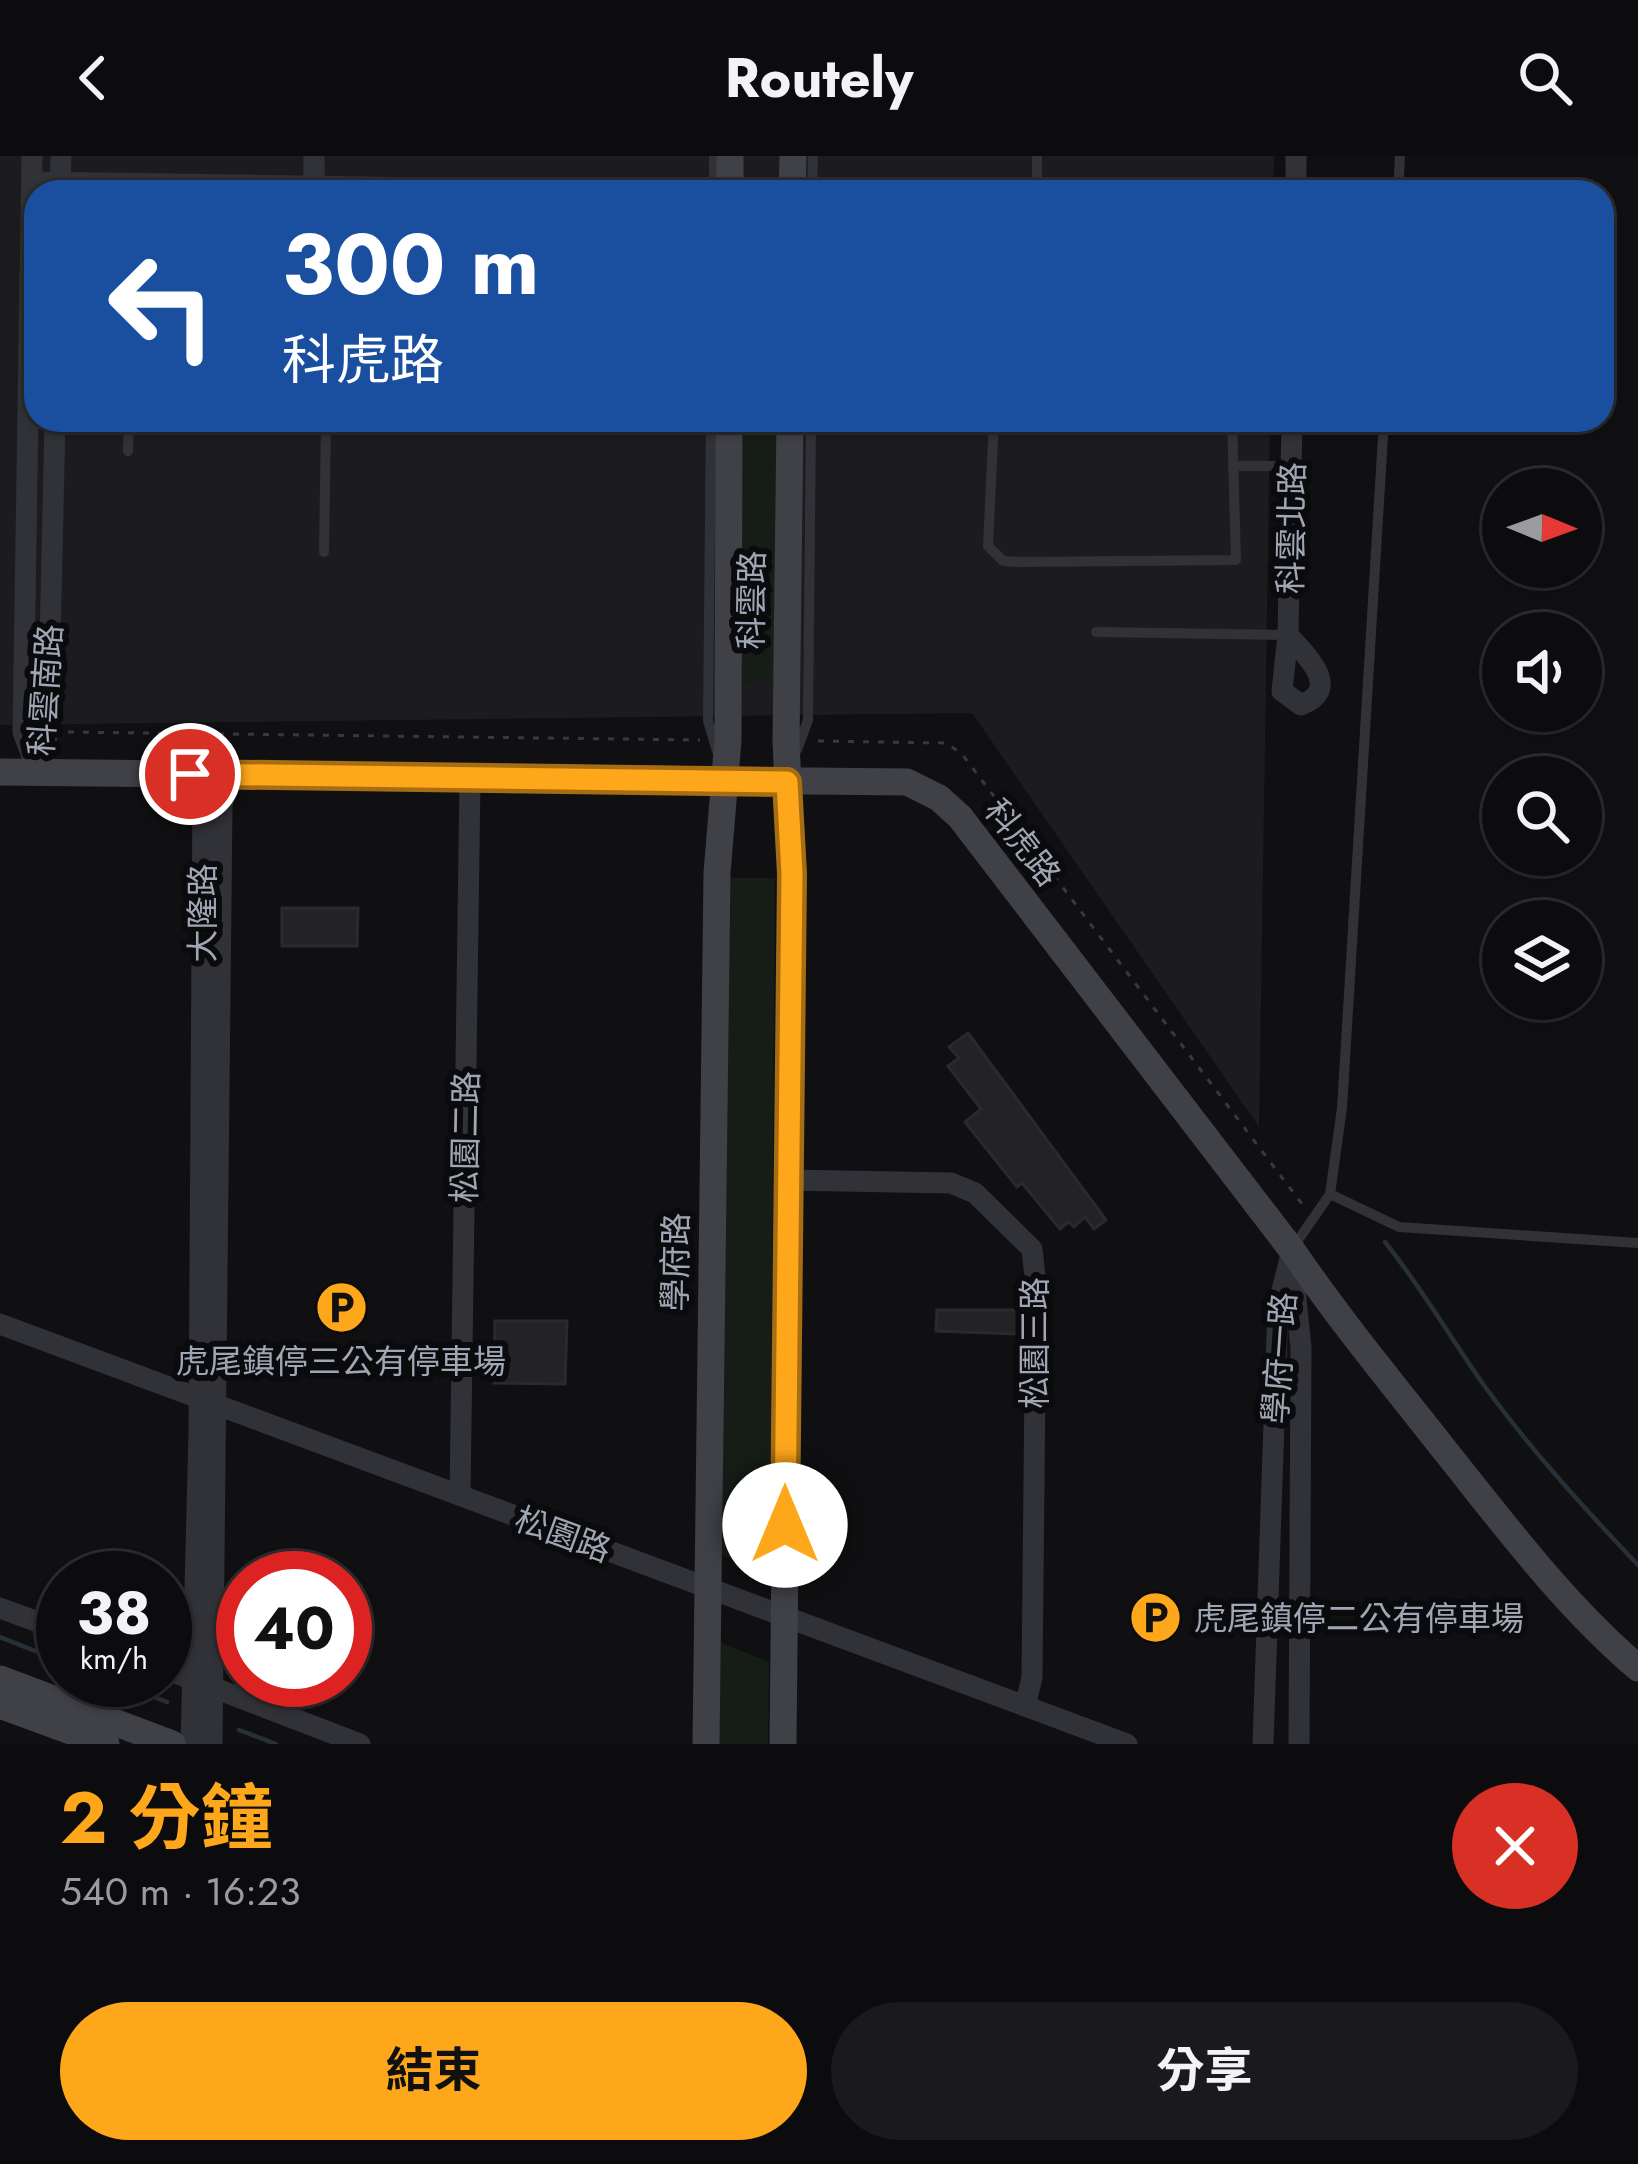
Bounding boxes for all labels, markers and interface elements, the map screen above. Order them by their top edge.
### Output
text: Routely [725,39,913,117]
icon: back [60,45,126,111]
icon: search [1512,45,1578,111]
text: 300 m [282,204,539,326]
icon: left [84,228,240,384]
text: 科虎路 [282,321,444,399]
street label: 科雲北路 [1267,462,1316,594]
north arrow [1482,468,1602,588]
map controls [1482,468,1602,1020]
street label: 科雲路 [727,550,776,650]
button: sound [1482,612,1602,732]
street label: 科雲南路 [17,623,74,758]
pin [139,723,241,825]
icon: arrive [157,741,223,807]
button: search [1482,756,1602,876]
street label: 科虎路 [974,789,1072,896]
street label: 大隆路 [179,864,226,963]
button: layers [1482,900,1602,1020]
street label: 松園二路 [441,1071,490,1203]
street label: 學府路 [651,1212,700,1312]
street label: 松園三路 [1011,1277,1058,1409]
parking icon: 虎尾鎮停三公有停車場 [313,1279,369,1335]
street label: 學府一路 [1251,1291,1308,1426]
place label: 虎尾鎮停三公有停車場 [176,1338,506,1385]
position arrow [722,1462,848,1588]
street label: 松園路 [508,1495,617,1573]
speed limit sign: 40 [216,1551,372,1707]
text: 38 [77,1570,151,1657]
parking icon: 虎尾鎮停二公有停車場 [1127,1590,1183,1646]
place label: 虎尾鎮停二公有停車場 [1194,1595,1524,1642]
text: km/h [80,1637,148,1680]
text: 2 分鐘 [60,1766,273,1870]
button: close [1452,1783,1578,1909]
text: 540 m · 16:23 [60,1863,301,1920]
button: 結束 [60,2002,807,2140]
button: 分享 [831,2002,1578,2140]

